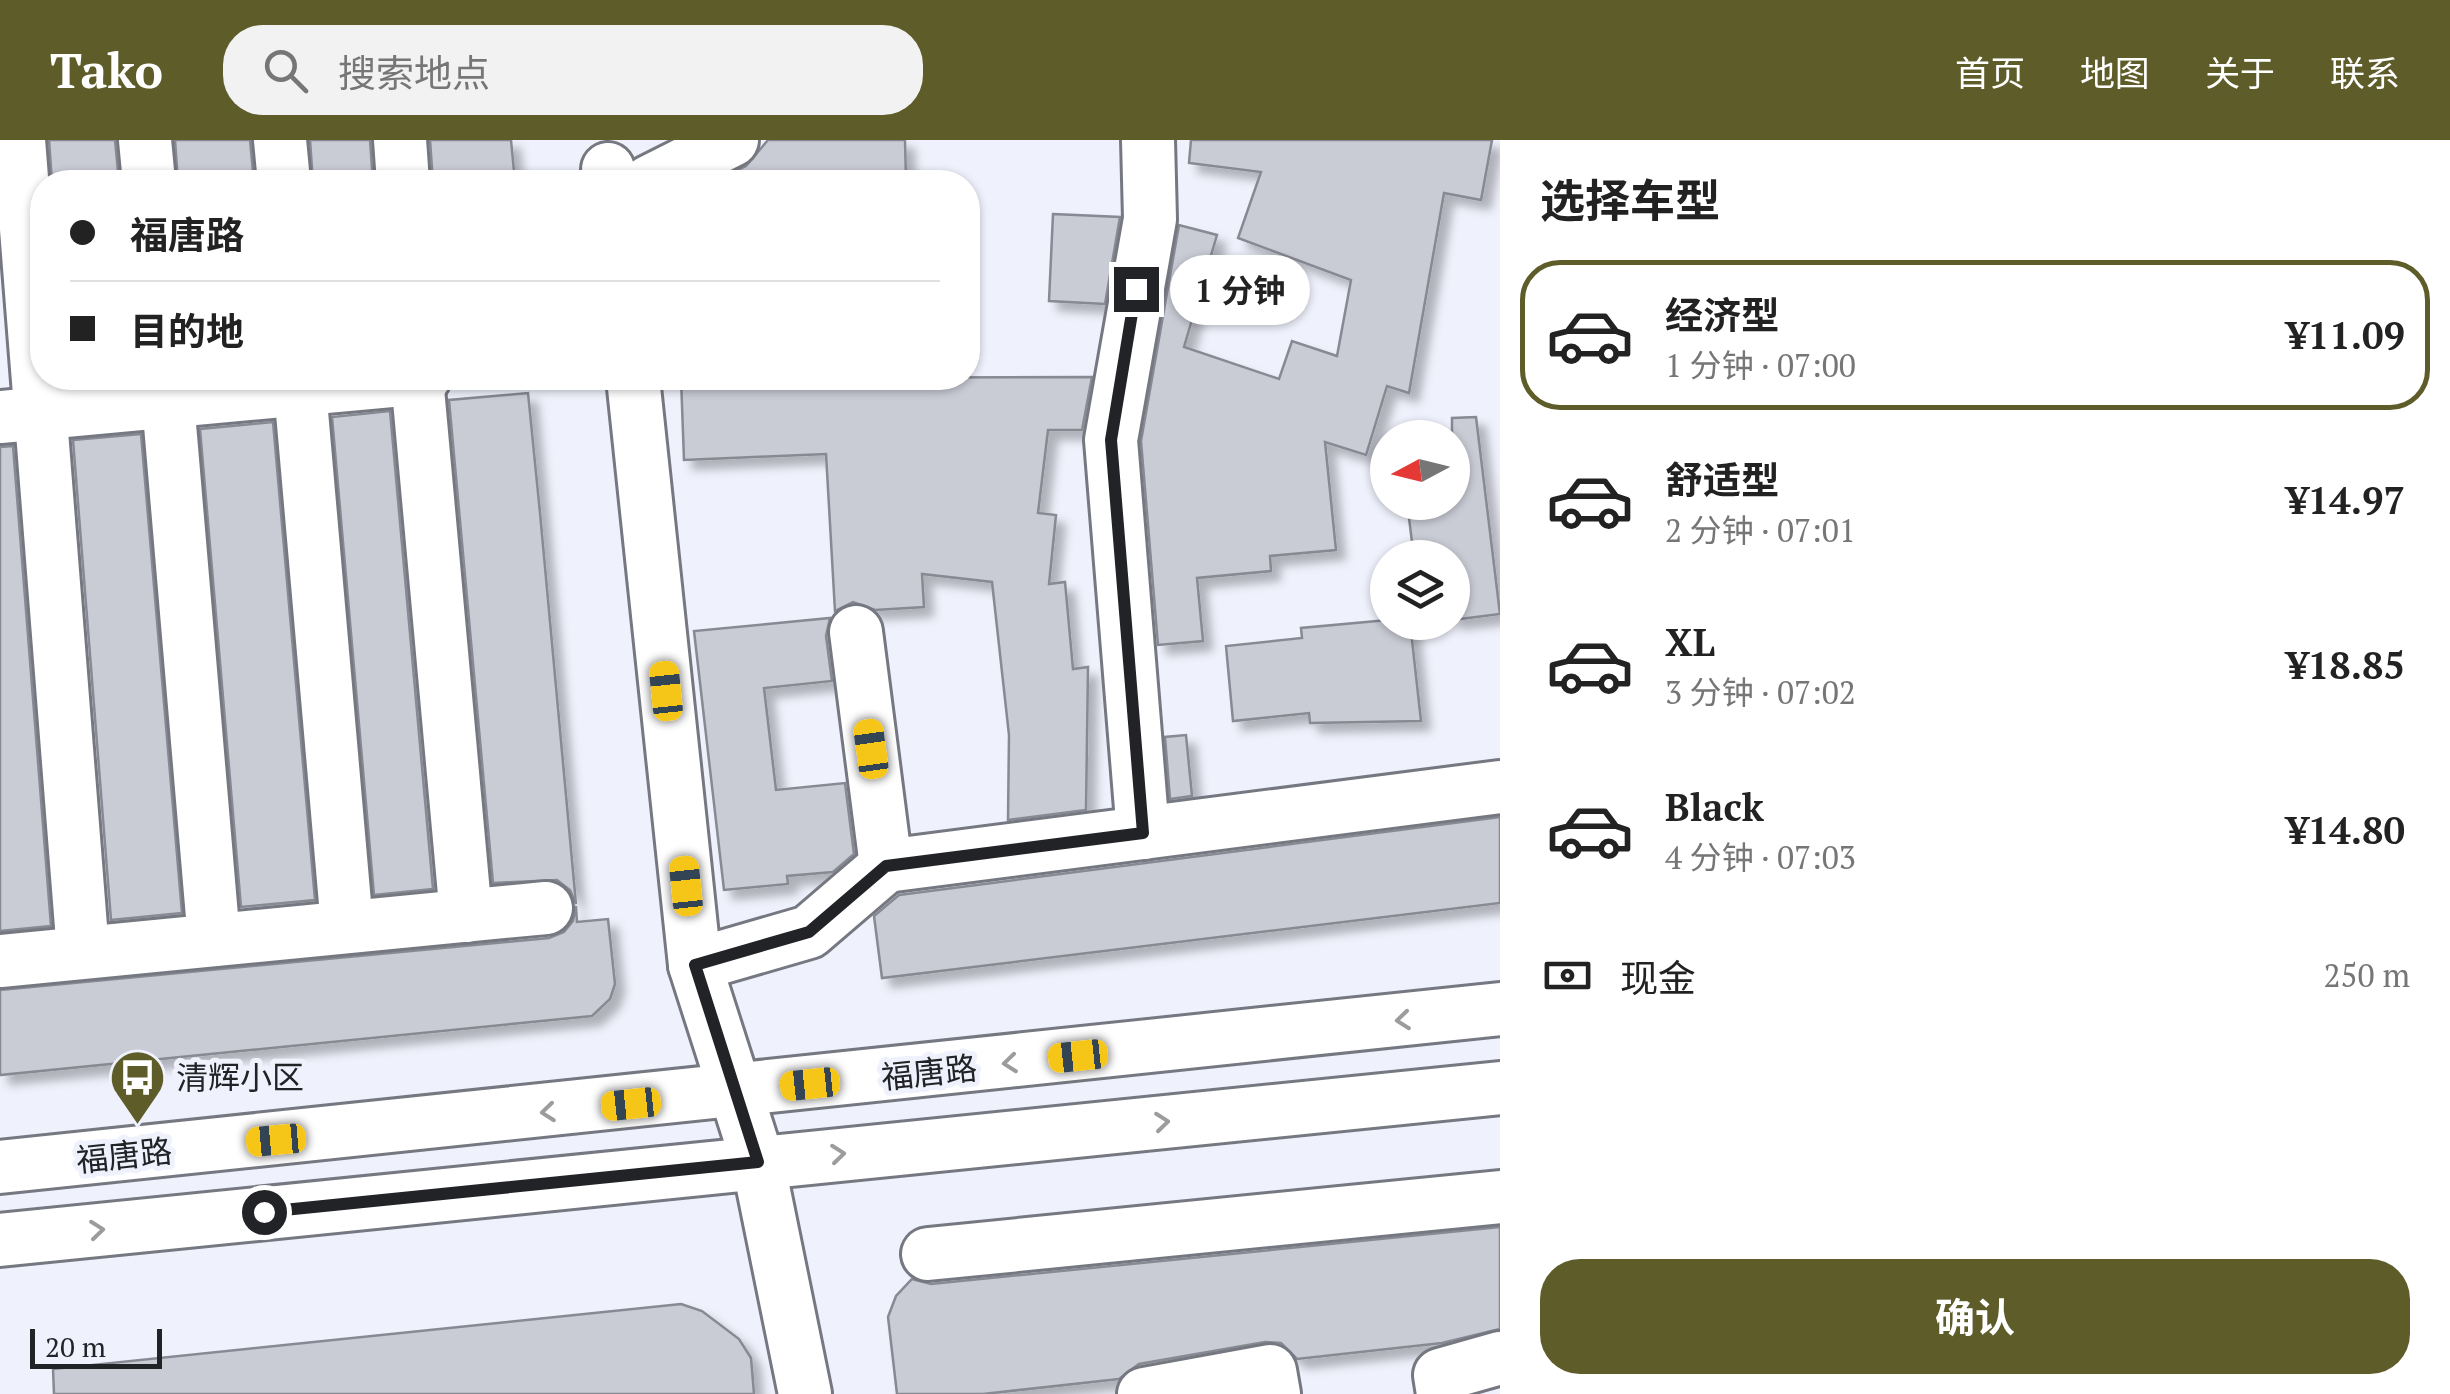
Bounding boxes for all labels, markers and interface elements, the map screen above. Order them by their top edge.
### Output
search box [223,25,923,115]
text: Tako [50,38,163,102]
icon: search [258,43,313,98]
text: 搜索地点 [338,48,490,98]
text: 首页 [1955,50,2025,96]
text: 地图 [2080,50,2150,96]
text: 关于 [2205,50,2275,96]
text: 联系 [2330,50,2400,96]
text: 选择车型 [1540,170,1720,230]
text: 福唐路 [130,210,244,260]
callout: 1 分钟 [1171,254,1311,324]
route end [1114,267,1159,312]
text: 1 分钟 [1195,269,1285,311]
icon: car [1545,290,1635,380]
text: 经济型 [1665,290,1779,340]
text: 目的地 [130,306,244,356]
text: ¥11.09 [2286,310,2405,360]
text: 1 分钟 · 07:00 [1665,344,1856,386]
north arrow [1370,420,1470,520]
map controls [1370,420,1470,640]
icon: car [1545,455,1635,545]
text: 舒适型 [1665,455,1779,505]
text: ¥14.97 [2286,475,2405,525]
text: 2 分钟 · 07:01 [1665,509,1856,551]
button: layers [1370,540,1470,640]
text: XL [1665,617,1715,667]
icon: car [1545,620,1635,710]
text: ¥18.85 [2286,640,2405,690]
car [648,660,684,722]
text: 3 分钟 · 07:02 [1665,671,1856,713]
car [852,717,890,781]
text: Black [1665,782,1764,832]
icon: car [1545,785,1635,875]
text: ¥14.80 [2286,805,2405,855]
text: 4 分钟 · 07:03 [1665,836,1856,878]
car [668,855,704,917]
icon: cash [1540,948,1595,1003]
text: 现金 [1620,953,1696,1003]
text: 250 m [2323,954,2410,996]
one-way arrow [1395,1009,1411,1030]
car [1047,1038,1109,1074]
street label: 福唐路 [879,1046,979,1098]
bus stop icon: 清辉小区 [107,1047,167,1126]
one-way arrow [1002,1052,1018,1073]
place label: 清辉小区 [176,1056,304,1098]
car [779,1066,841,1102]
car [600,1086,662,1122]
one-way arrow [540,1101,556,1122]
one-way arrow [1154,1112,1170,1133]
car [245,1122,307,1158]
street label: 福唐路 [74,1129,174,1181]
one-way arrow [831,1144,847,1165]
route start [242,1190,287,1235]
one-way arrow [89,1219,105,1241]
button: 确认 [1540,1259,2410,1374]
scale bar [30,1324,162,1368]
text: 20 m [45,1328,106,1365]

